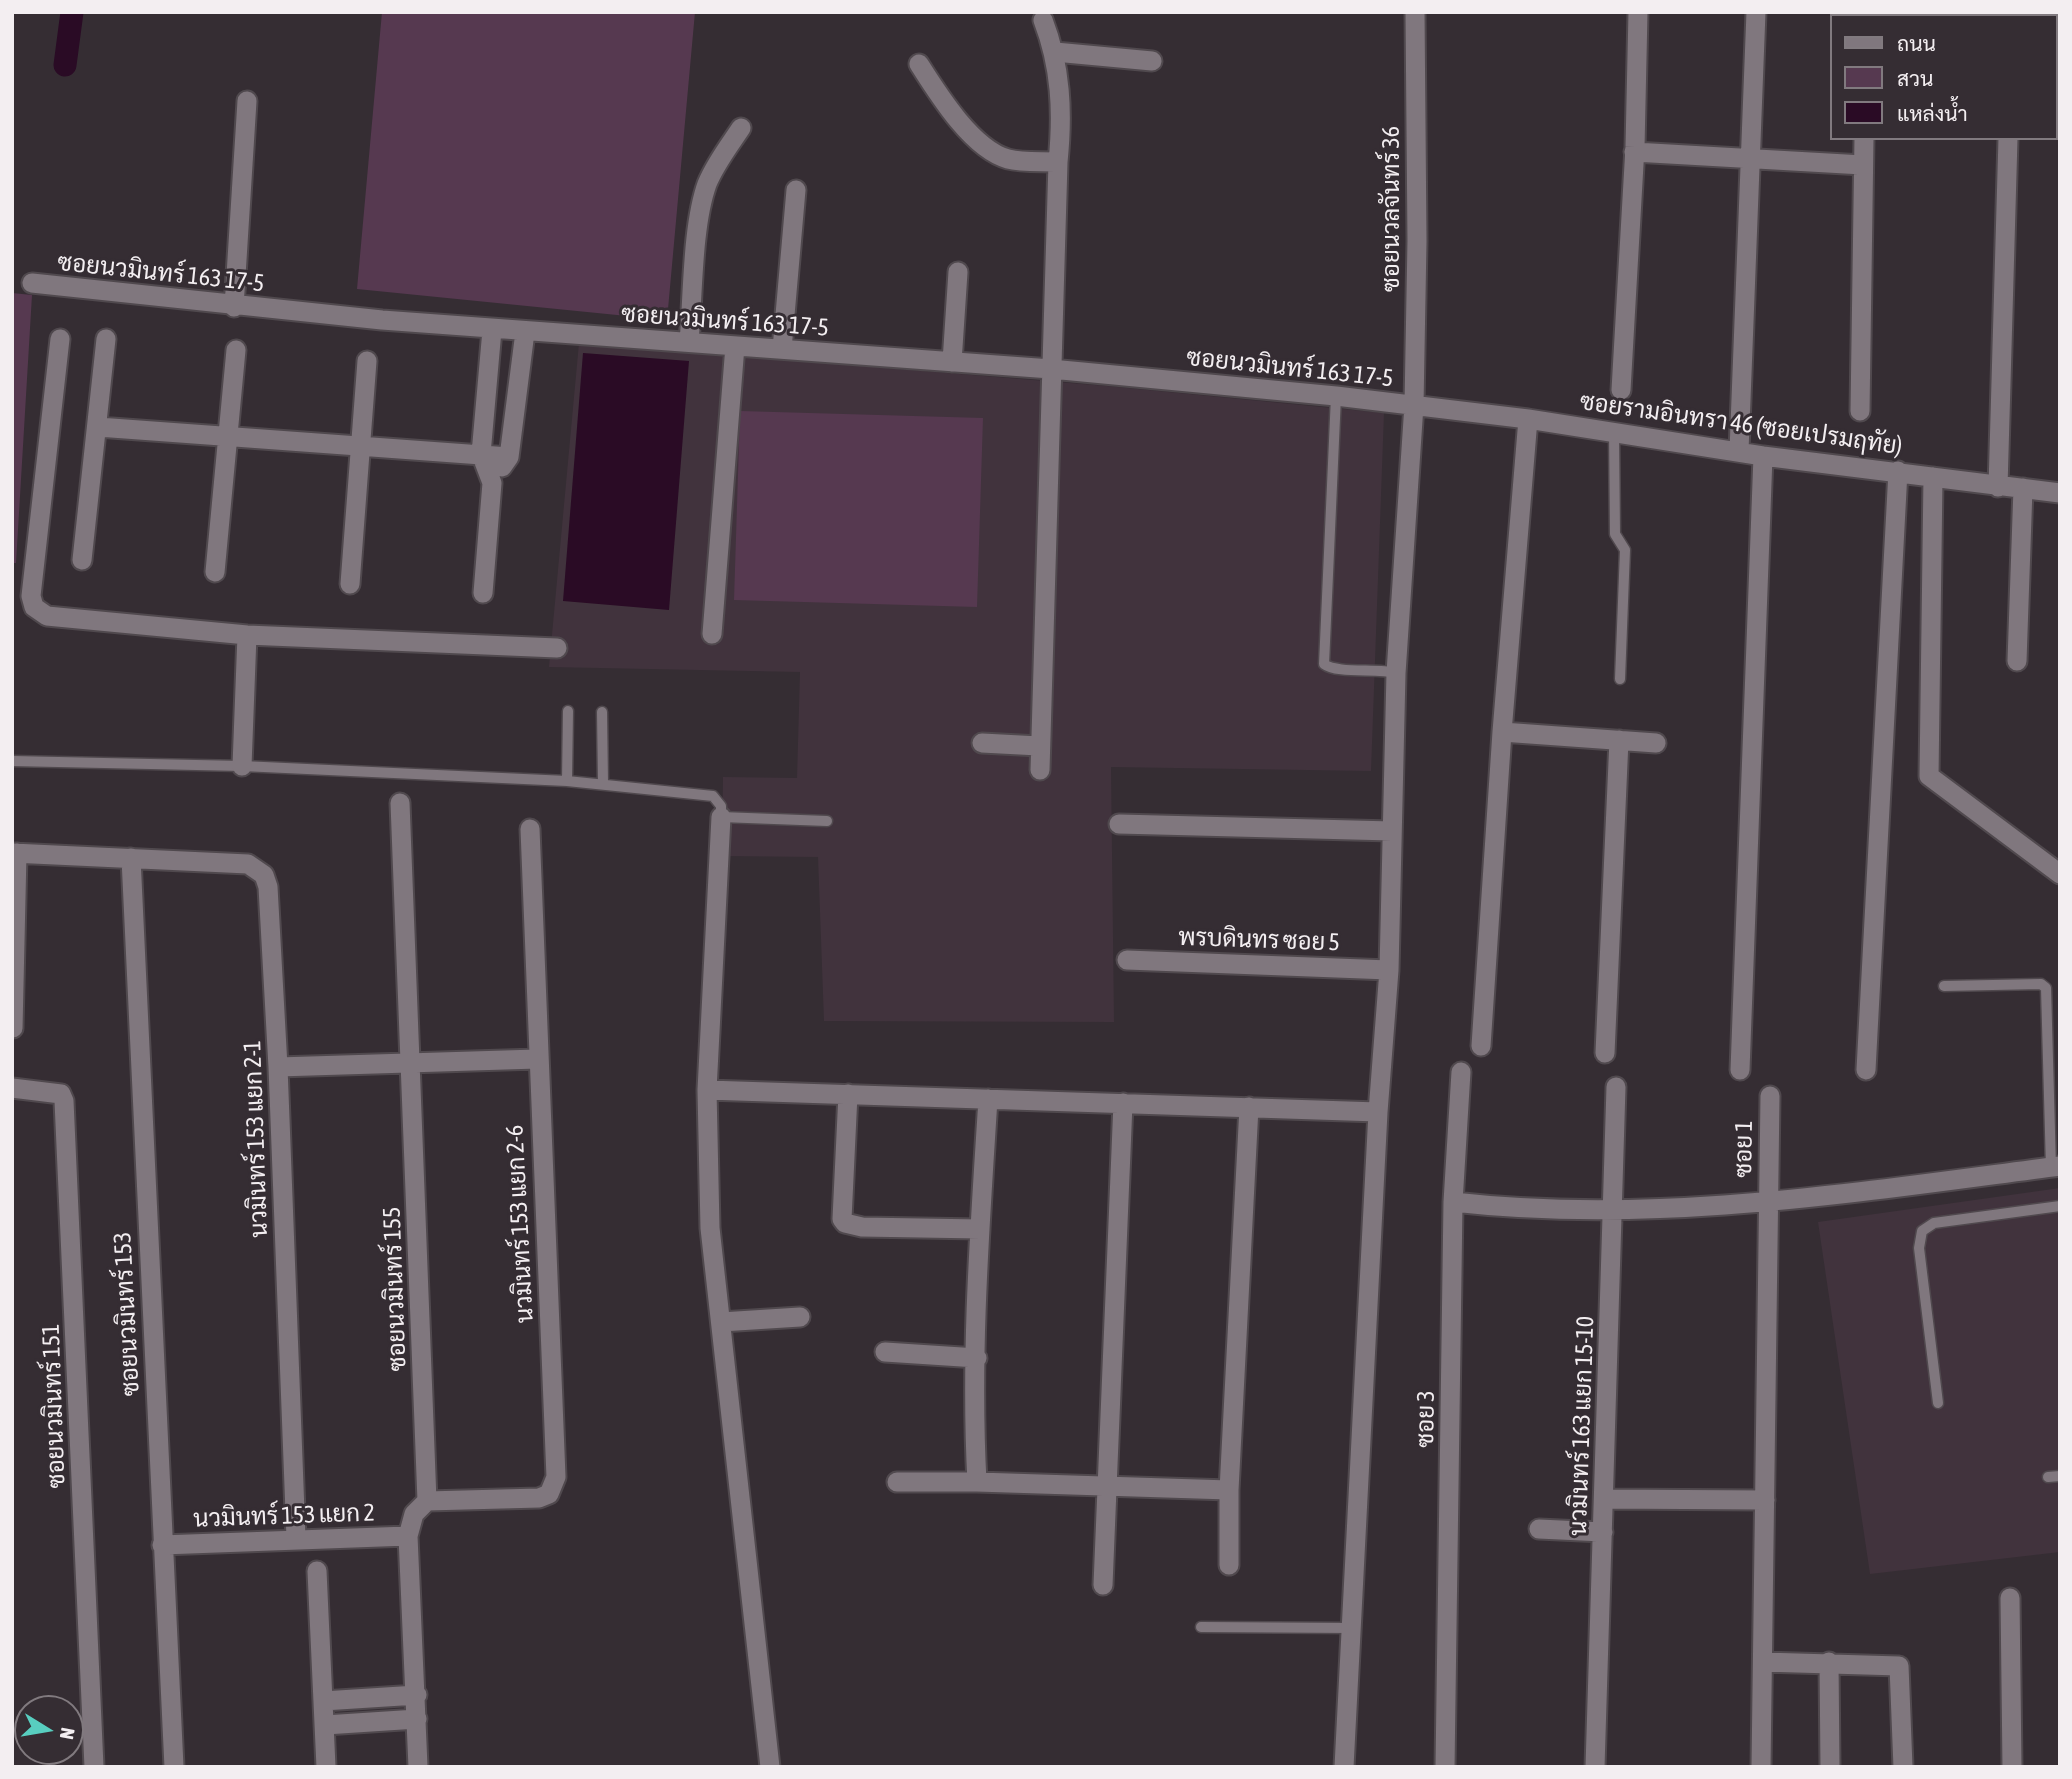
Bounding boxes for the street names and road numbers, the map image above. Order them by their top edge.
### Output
street label: ซอยนวลจันทร์ 36 [1377,126,1405,292]
street label: ซอยนวมินทร์ 163 17-5 [56,248,266,298]
street label: ซอยนวมินทร์ 163 17-5 [620,299,830,343]
street label: ซอยนวมินทร์ 163 17-5 [1185,343,1395,393]
street label: ซอยรามอินทรา 46 (ซอยเปรมฤทัย) [1578,387,1904,461]
street label: พรบดินทร ซอย 5 [1178,923,1340,957]
street label: นวมินทร์ 153 แยก 2-1 [238,1040,274,1238]
street label: ซอย 1 [1729,1120,1759,1178]
street label: นวมินทร์ 153 แยก 2-6 [500,1124,540,1324]
street label: ซอยนวมินทร์ 155 [378,1206,412,1372]
street label: ซอยนวมินทร์ 153 [108,1231,146,1397]
street label: นวมินทร์ 163 แยก 15-10 [1564,1316,1600,1536]
street label: ซอยนวมินทร์ 151 [37,1323,71,1489]
street label: ซอย 3 [1411,1390,1441,1448]
street label: นวมินทร์ 153 แยก 2 [193,1498,375,1534]

